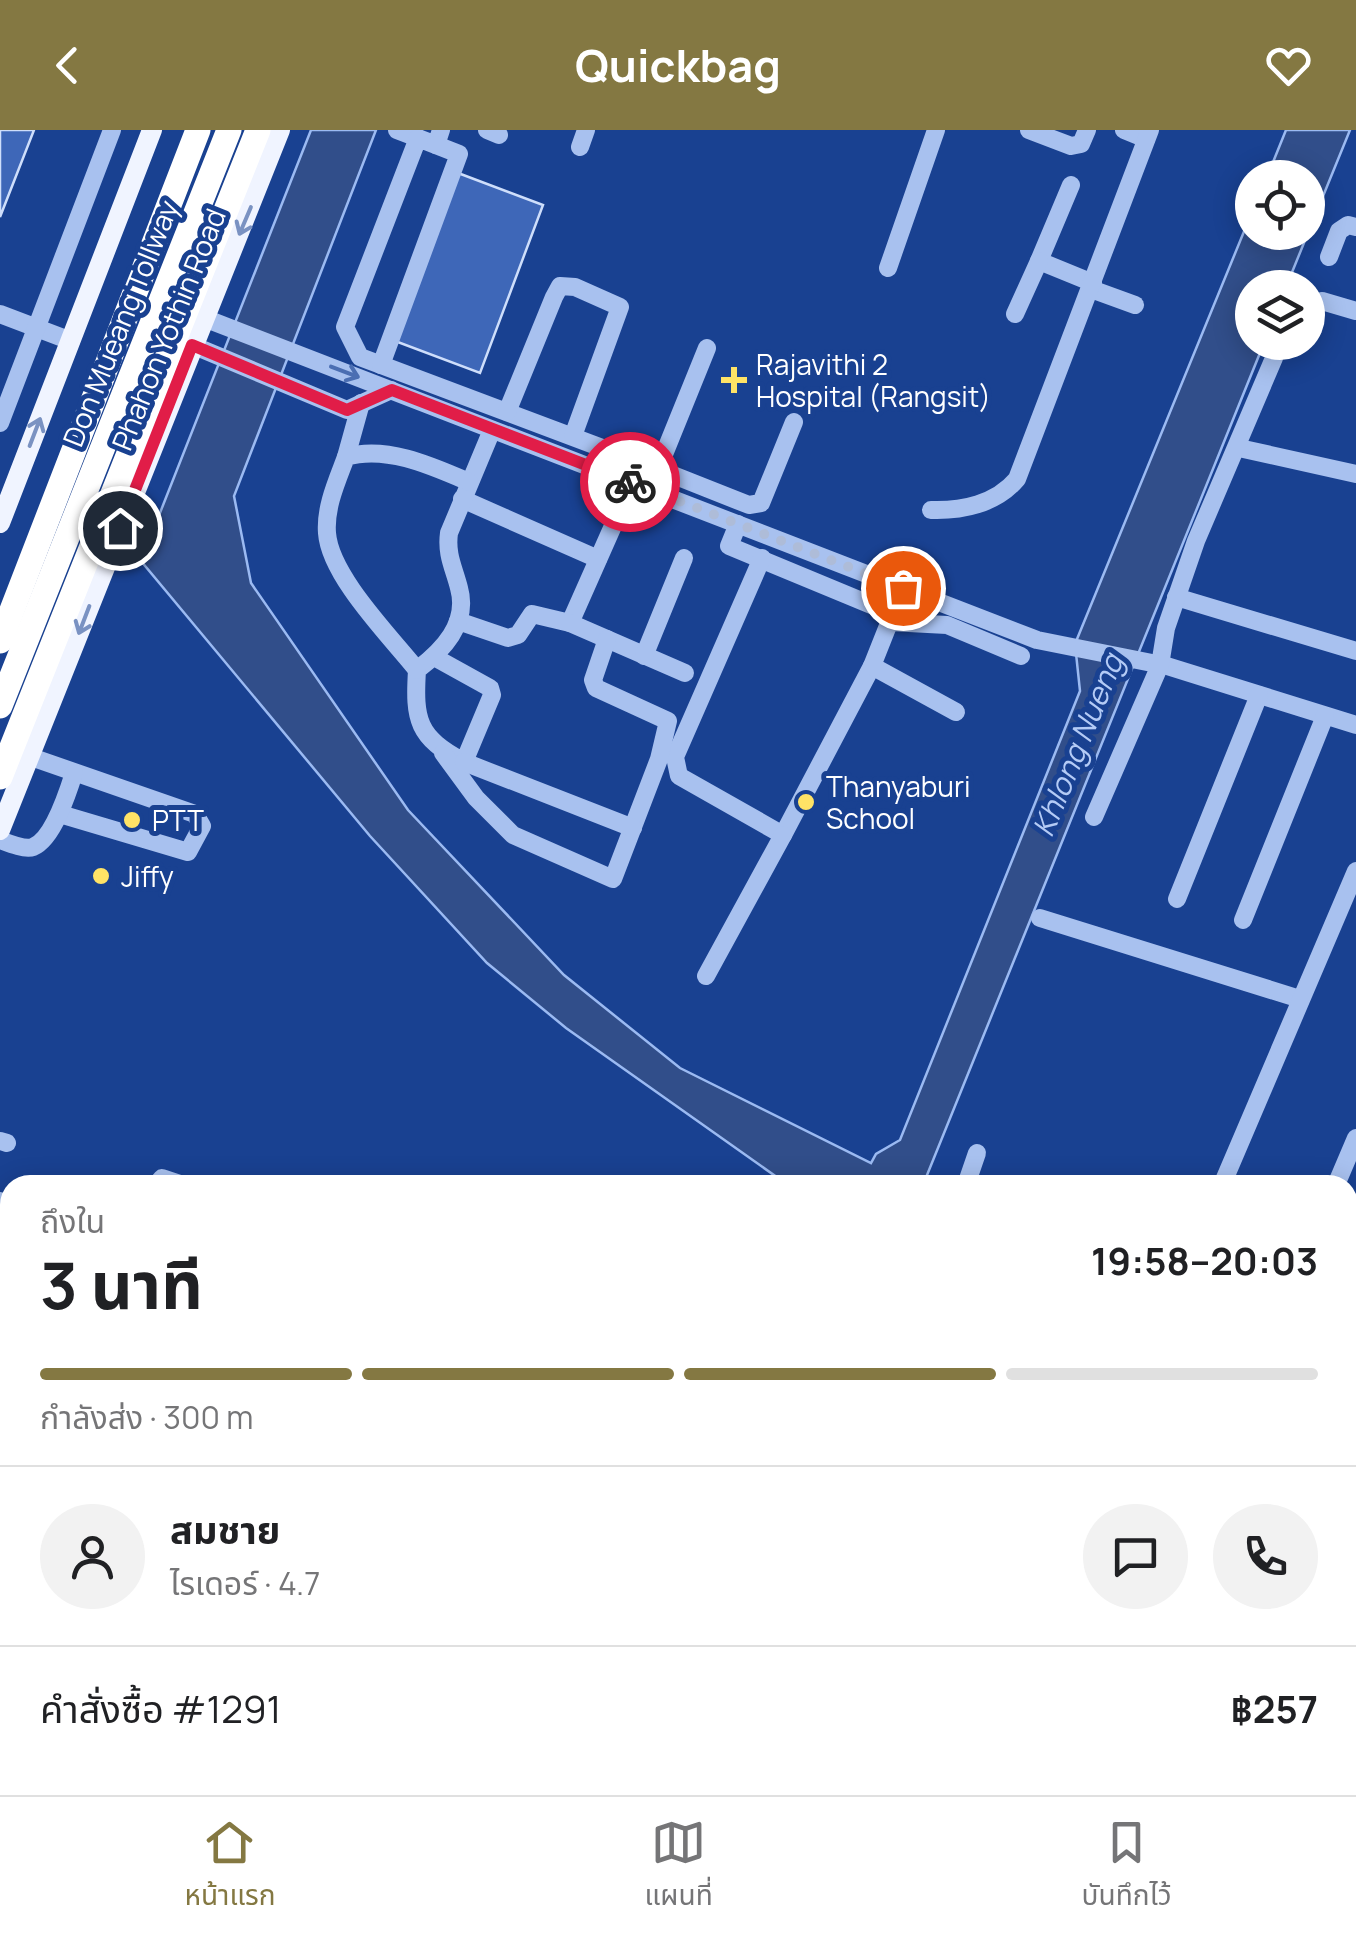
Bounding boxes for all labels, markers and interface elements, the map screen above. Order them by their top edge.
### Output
text: Quickbag [575,34,781,96]
icon: back [40,38,95,93]
icon: heart [1261,38,1316,93]
map controls [1235,160,1325,360]
button: locate [1235,160,1325,250]
street label: Don Mueang Tollway [53,194,187,452]
street label: Phahon Yothin Road [102,203,234,455]
one-way arrow [234,205,252,236]
button: layers [1235,270,1325,360]
place label: Rajavithi 2 Hospital (Rangsit) [756,345,991,415]
one-way arrow [330,365,360,383]
marker: Rajavithi 2 Hospital (Rangsit) [721,367,747,393]
one-way arrow [28,417,46,448]
courier [580,432,680,532]
icon: bike [603,455,658,510]
pin [78,486,163,571]
icon: home [93,501,148,556]
pin [861,546,946,631]
icon: bag [876,561,931,616]
one-way arrow [74,603,92,634]
water label: Khlong Nueng [1022,646,1133,842]
place label: Thanyaburi School [826,767,971,837]
marker: Thanyaburi School [795,791,817,813]
place label: PTT [152,801,204,839]
marker: PTT [121,809,143,831]
place label: Jiffy [121,857,174,895]
marker: Jiffy [90,865,112,887]
text: ถึงใน [40,1199,105,1243]
text: 19:58–20:03 [1091,1234,1318,1286]
text: 3 นาที [40,1240,203,1329]
text: กำลังส่ง · 300 m [40,1395,253,1439]
text: สมชาย [170,1503,280,1555]
button: person [40,1504,145,1609]
button: chat [1083,1504,1188,1609]
button: phone [1213,1504,1318,1609]
text: ไรเดอร์ · 4.7 [170,1561,320,1605]
text: คำสั่งซื้อ #1291 [40,1682,281,1734]
text: ฿257 [1231,1682,1318,1734]
tab: หน้าแรก [184,1815,276,1918]
tab: แผนที่ [644,1815,713,1918]
tab: บันทึกไว้ [1082,1815,1172,1918]

